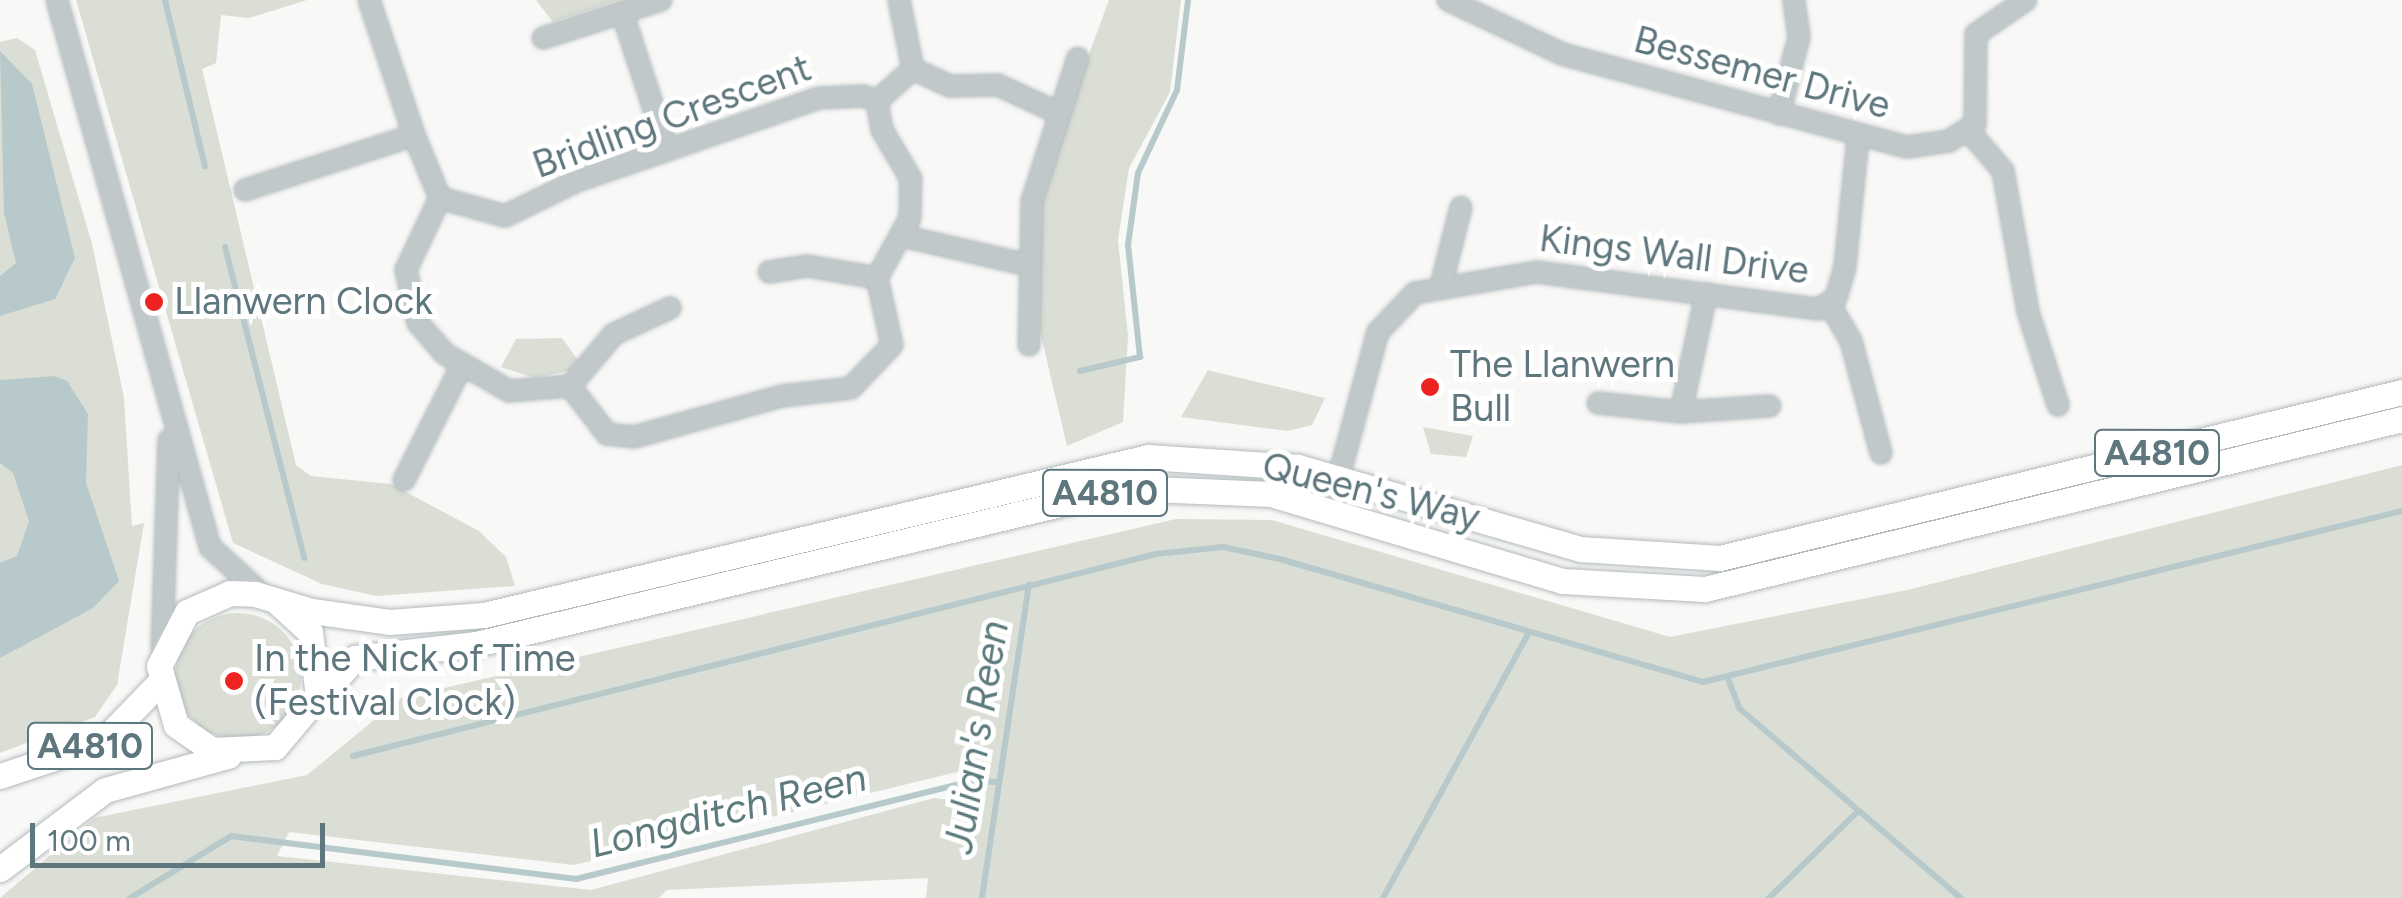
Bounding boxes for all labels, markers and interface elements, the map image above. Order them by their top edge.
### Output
street label: Bessemer Drive [1629,17,1895,129]
street label: Bridling Crescent [527,46,817,188]
street label: Kings Wall Drive [1537,216,1811,294]
place label: Llanwern Clock [174,279,433,325]
marker: Llanwern Clock [143,291,165,313]
place label: The Llanwern Bull [1450,342,1675,432]
marker: The Llanwern Bull [1419,376,1441,398]
road number: A4810 [2092,423,2222,483]
street label: Queen's Way [1258,443,1484,541]
road number: A4810 [1040,463,1170,523]
water label: Julian's Reen [934,617,1018,857]
place label: In the Nick of Time (Festival Clock) [254,636,576,726]
marker: In the Nick of Time (Festival Clock) [223,670,245,692]
road number: A4810 [25,716,155,776]
water label: Longditch Reen [585,752,871,868]
scale bar [35,803,330,865]
text: 100 m [47,822,131,859]

